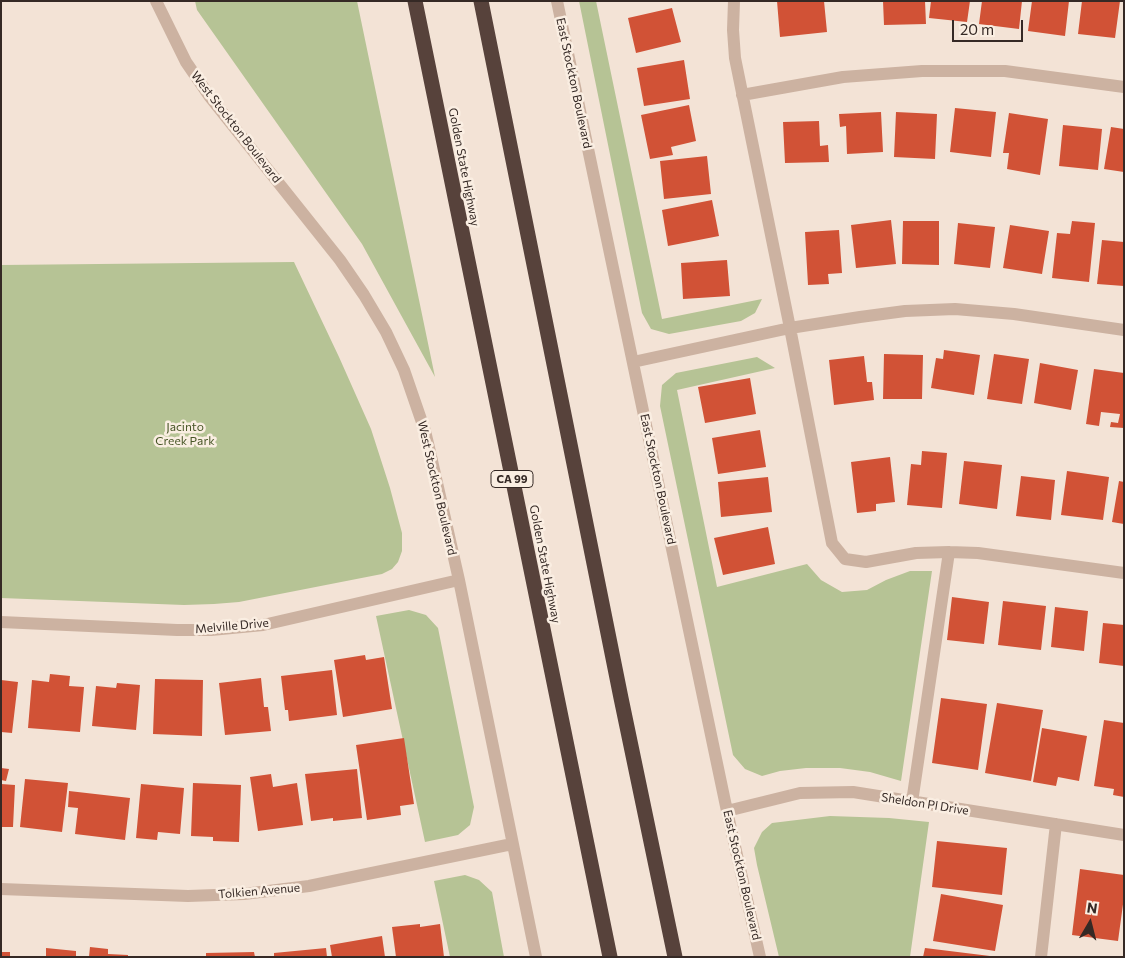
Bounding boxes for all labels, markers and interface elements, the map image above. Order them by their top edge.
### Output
scale bar [955,10,1026,42]
street label: East Stockton Boulevard [553,16,595,150]
text: 20 m [960,20,994,38]
street label: West Stockton Boulevard [188,68,284,186]
street label: Golden State Highway [445,107,483,227]
street label: East Stockton Boulevard [637,412,679,546]
street label: West Stockton Boulevard [415,419,459,557]
park label: Jacinto Creek Park [155,420,215,448]
road number: CA 99 [491,470,533,488]
street label: Golden State Highway [526,504,564,624]
street label: Melville Drive [195,616,269,636]
street label: Sheldon Pl Drive [880,790,970,818]
street label: East Stockton Boulevard [720,808,764,942]
street label: Tolkien Avenue [217,880,301,902]
north arrow [1065,898,1115,948]
text: N [1086,899,1099,917]

